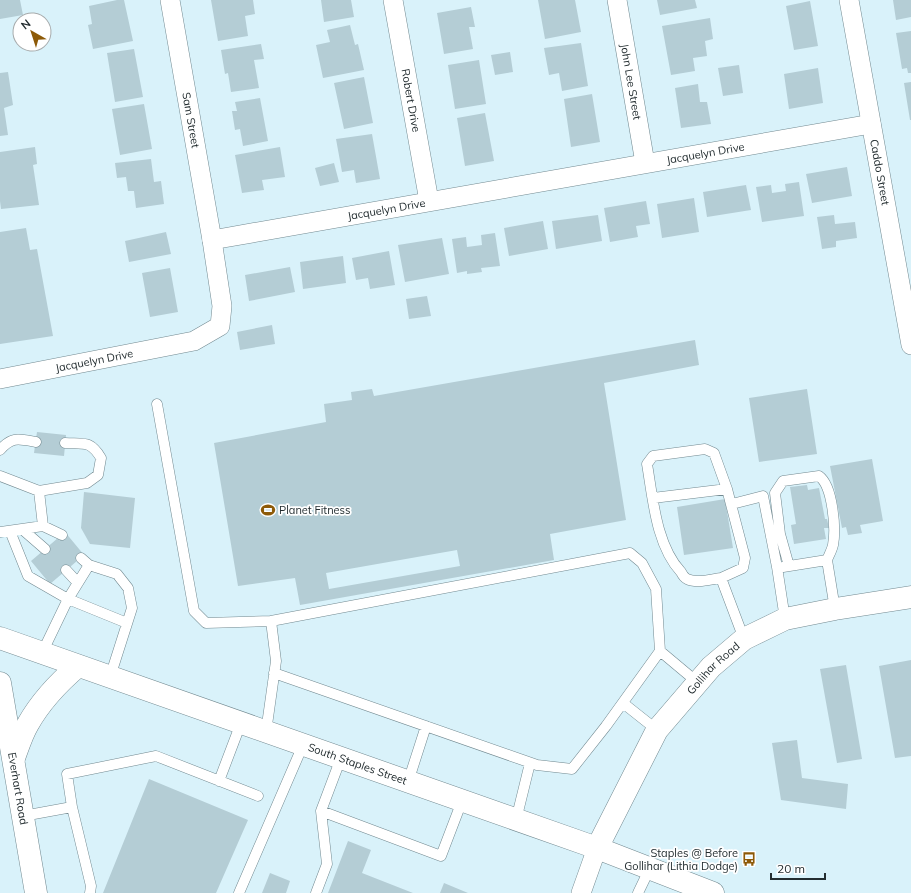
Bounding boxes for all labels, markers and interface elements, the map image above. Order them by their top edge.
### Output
north arrow [12,12,52,52]
text: N [18,16,33,32]
street label: John Lee Street [618,43,644,121]
street label: Robert Drive [398,68,424,133]
street label: Sam Street [179,91,203,149]
street label: Caddo Street [867,138,893,206]
street label: Jacquelyn Drive [665,139,746,167]
street label: Jacquelyn Drive [346,196,426,223]
street label: Jacquelyn Drive [54,346,134,375]
sports icon: Planet Fitness [260,502,276,518]
place label: Planet Fitness [279,503,351,517]
street label: Gollihar Road [684,639,742,697]
street label: South Staples Street [306,740,409,788]
street label: Everhart Road [5,751,31,826]
place label: Staples @ Before Gollihar (Lithia Dodge) [624,846,738,873]
bus stop icon: Staples @ Before Gollihar (Lithia Dodge) [741,851,757,867]
scale bar [771,855,825,881]
text: 20 m [777,861,805,876]

